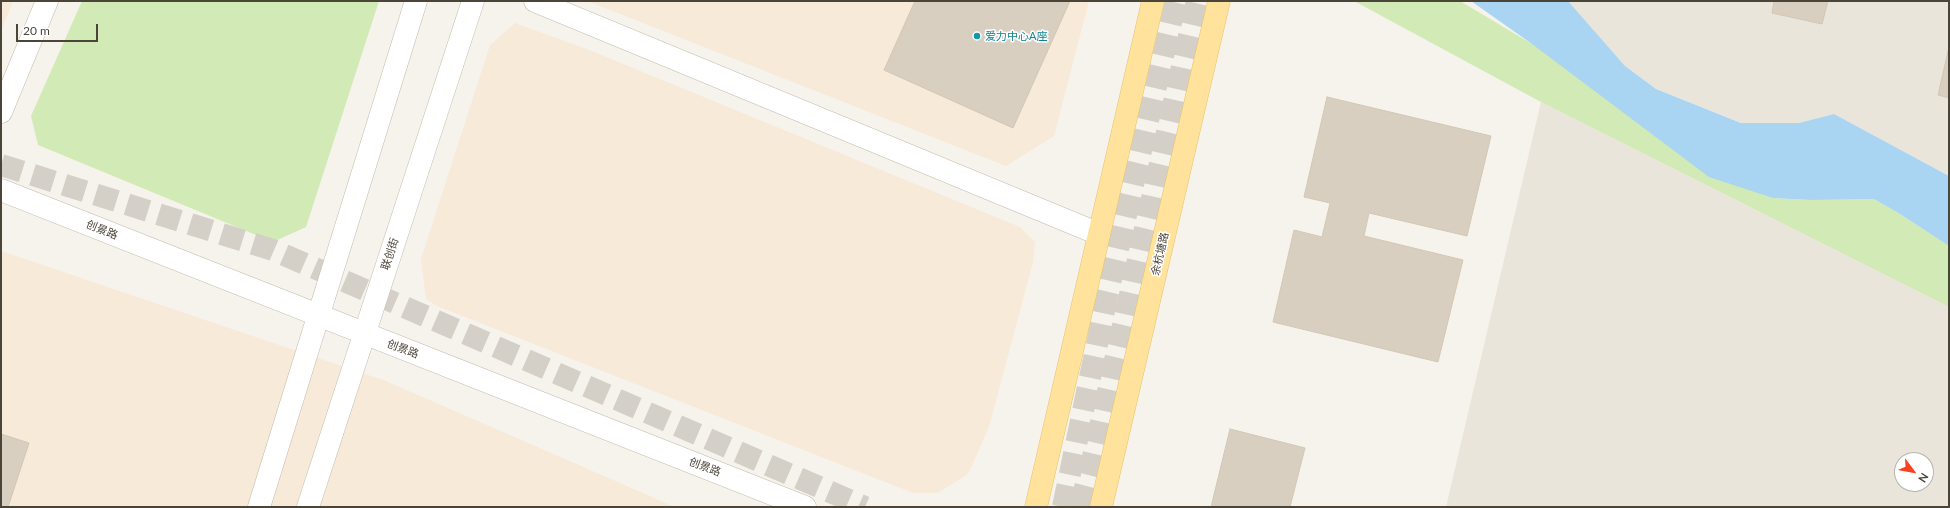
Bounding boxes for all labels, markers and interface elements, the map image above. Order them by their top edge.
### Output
scale bar [18,16,100,42]
text: 20 m [23,23,50,38]
place label: 爱力中心A座 [985,29,1047,43]
marker: 爱力中心A座 [972,31,982,41]
street label: 创景路 [84,218,120,242]
street label: 余杭塘路 [1149,231,1171,277]
street label: 联创街 [379,236,401,272]
street label: 创景路 [385,337,421,361]
north arrow [1894,452,1934,492]
street label: 创景路 [687,455,723,479]
text: N [1916,471,1932,485]

